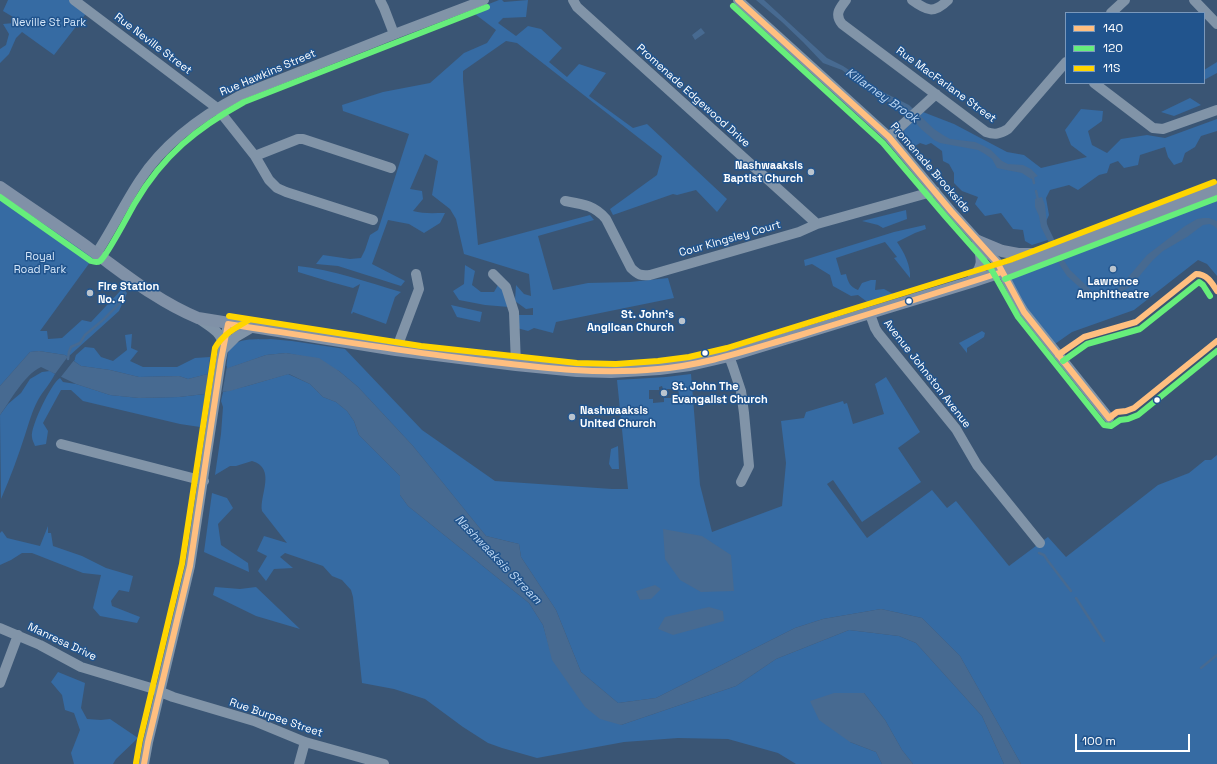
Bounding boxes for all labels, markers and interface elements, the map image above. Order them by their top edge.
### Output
street label: Rue Neville Street [112,11,194,77]
legend [1065,12,1205,84]
park label: Neville St Park [12,16,86,30]
text: 140 [1103,20,1123,36]
text: 120 [1103,40,1123,56]
street label: Promenade Edgewood Drive [634,42,752,150]
street label: Rue MacFarlane Street [893,44,999,126]
street label: Rue Hawkins Street [218,47,318,99]
text: 11S [1103,60,1120,76]
water label: Killarney Brook [843,65,921,127]
street label: Promenade Brookside [887,120,973,216]
place label: Nashwaaksis Baptist Church [723,159,803,185]
marker: Nashwaaksis Baptist Church [806,167,816,177]
street label: Cour Kingsley Court [678,218,782,260]
park label: Royal Road Park [14,250,66,276]
marker: Lawrence Amphitheatre [1108,264,1118,274]
place label: Lawrence Amphitheatre [1077,275,1149,301]
place label: Fire Station No. 4 [98,280,159,306]
marker: Fire Station No. 4 [85,288,95,298]
unlabelled marker [904,296,914,306]
place label: St. John's Anglican Church [587,308,674,334]
marker: St. John's Anglican Church [677,316,687,326]
street label: Avenue Johnston Avenue [881,317,973,431]
unlabelled marker [700,348,710,358]
place label: St. John The Evangalist Church [672,380,768,406]
marker: St. John The Evangalist Church [659,388,669,398]
unlabelled marker [1152,395,1162,405]
place label: Nashwaaksis United Church [580,404,656,430]
marker: Nashwaaksis United Church [567,412,577,422]
water label: Nashwaaksis Stream [452,512,544,608]
street label: Manresa Drive [26,620,98,664]
street label: Rue Burpee Street [228,696,324,740]
scale bar [1077,726,1192,752]
text: 100 m [1082,733,1116,749]

